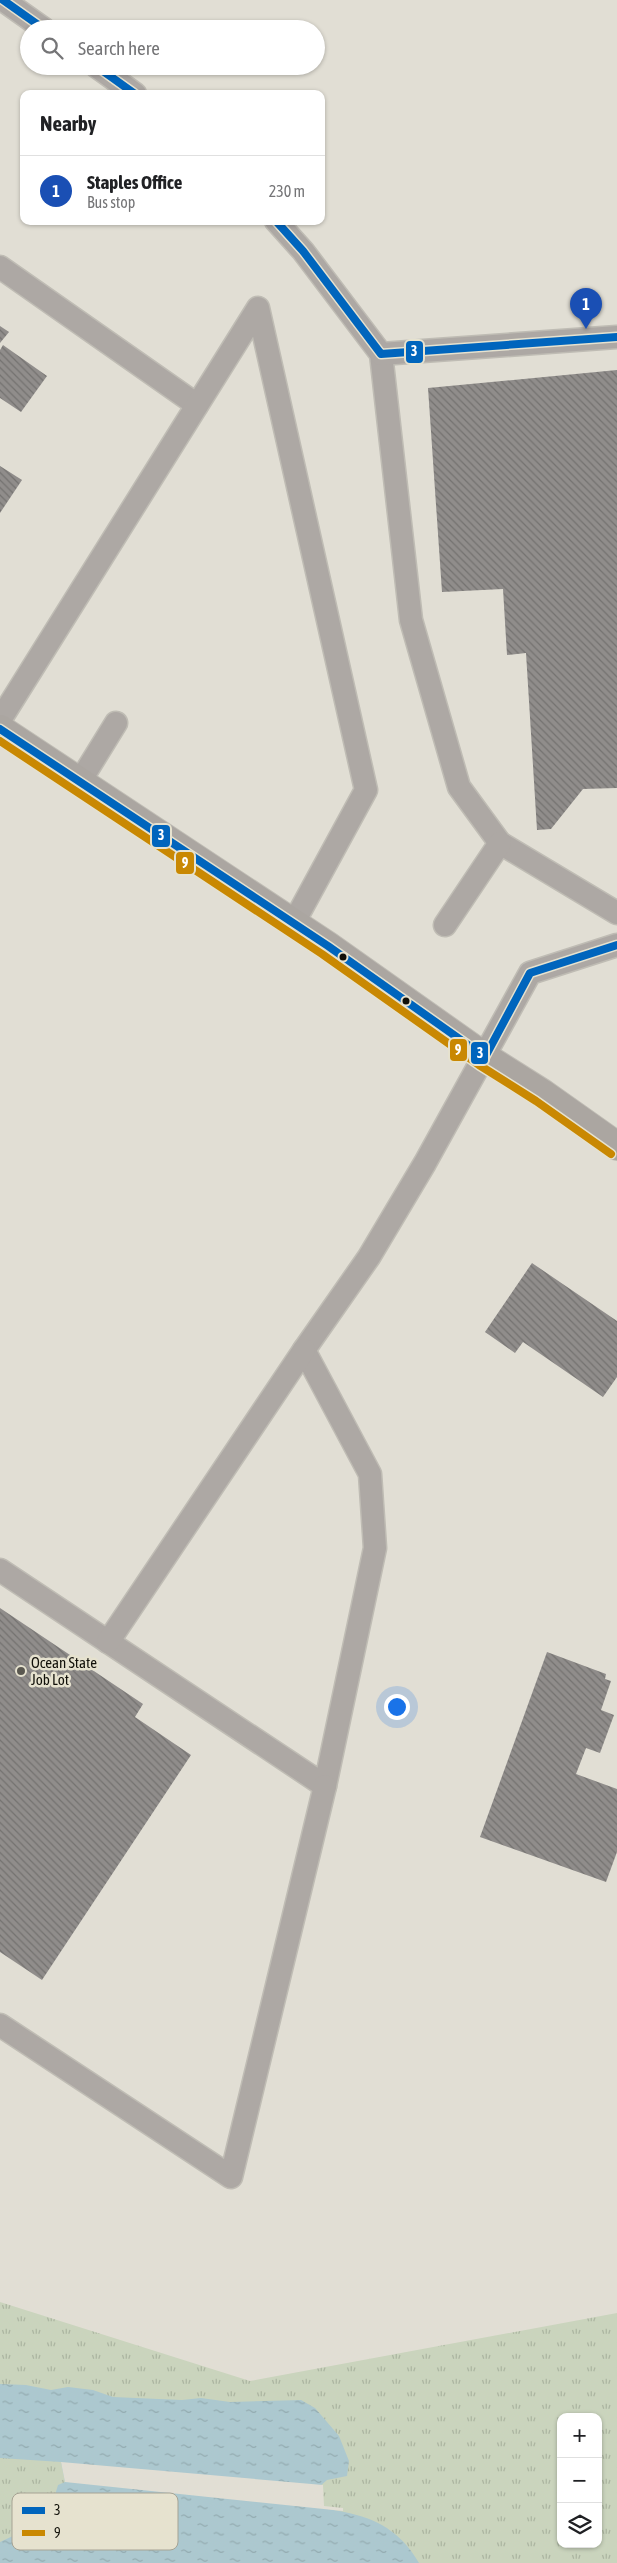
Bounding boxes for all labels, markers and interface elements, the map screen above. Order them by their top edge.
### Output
search box [20,20,325,75]
icon: search [38,34,66,62]
text: Search here [78,37,160,59]
text: Nearby [40,111,96,135]
text: Staples Office [87,171,183,193]
text: 1 [52,182,60,200]
text: 230 m [269,182,305,200]
text: Bus stop [87,193,135,211]
pin: 1 [570,288,602,329]
line badge: 3 [405,340,424,364]
text: 3 [411,343,417,359]
line badge: 3 [151,824,171,848]
text: 3 [158,827,164,843]
line badge: 9 [175,851,195,875]
text: 9 [182,855,189,871]
unlabelled marker [338,952,348,962]
unlabelled marker [401,996,411,1006]
line badge: 9 [449,1038,468,1062]
line badge: 3 [470,1041,489,1065]
text: 9 [455,1042,462,1058]
text: 3 [477,1045,483,1061]
place label: Ocean State Job Lot [31,1654,97,1688]
marker: Ocean State Job Lot [15,1665,27,1677]
your location [384,1694,410,1720]
map controls [557,2413,602,2548]
button: + [557,2413,602,2458]
button: − [557,2458,602,2503]
legend [12,2493,178,2550]
text: 3 [54,2502,61,2518]
button: layers [557,2503,602,2548]
text: 9 [54,2525,61,2541]

